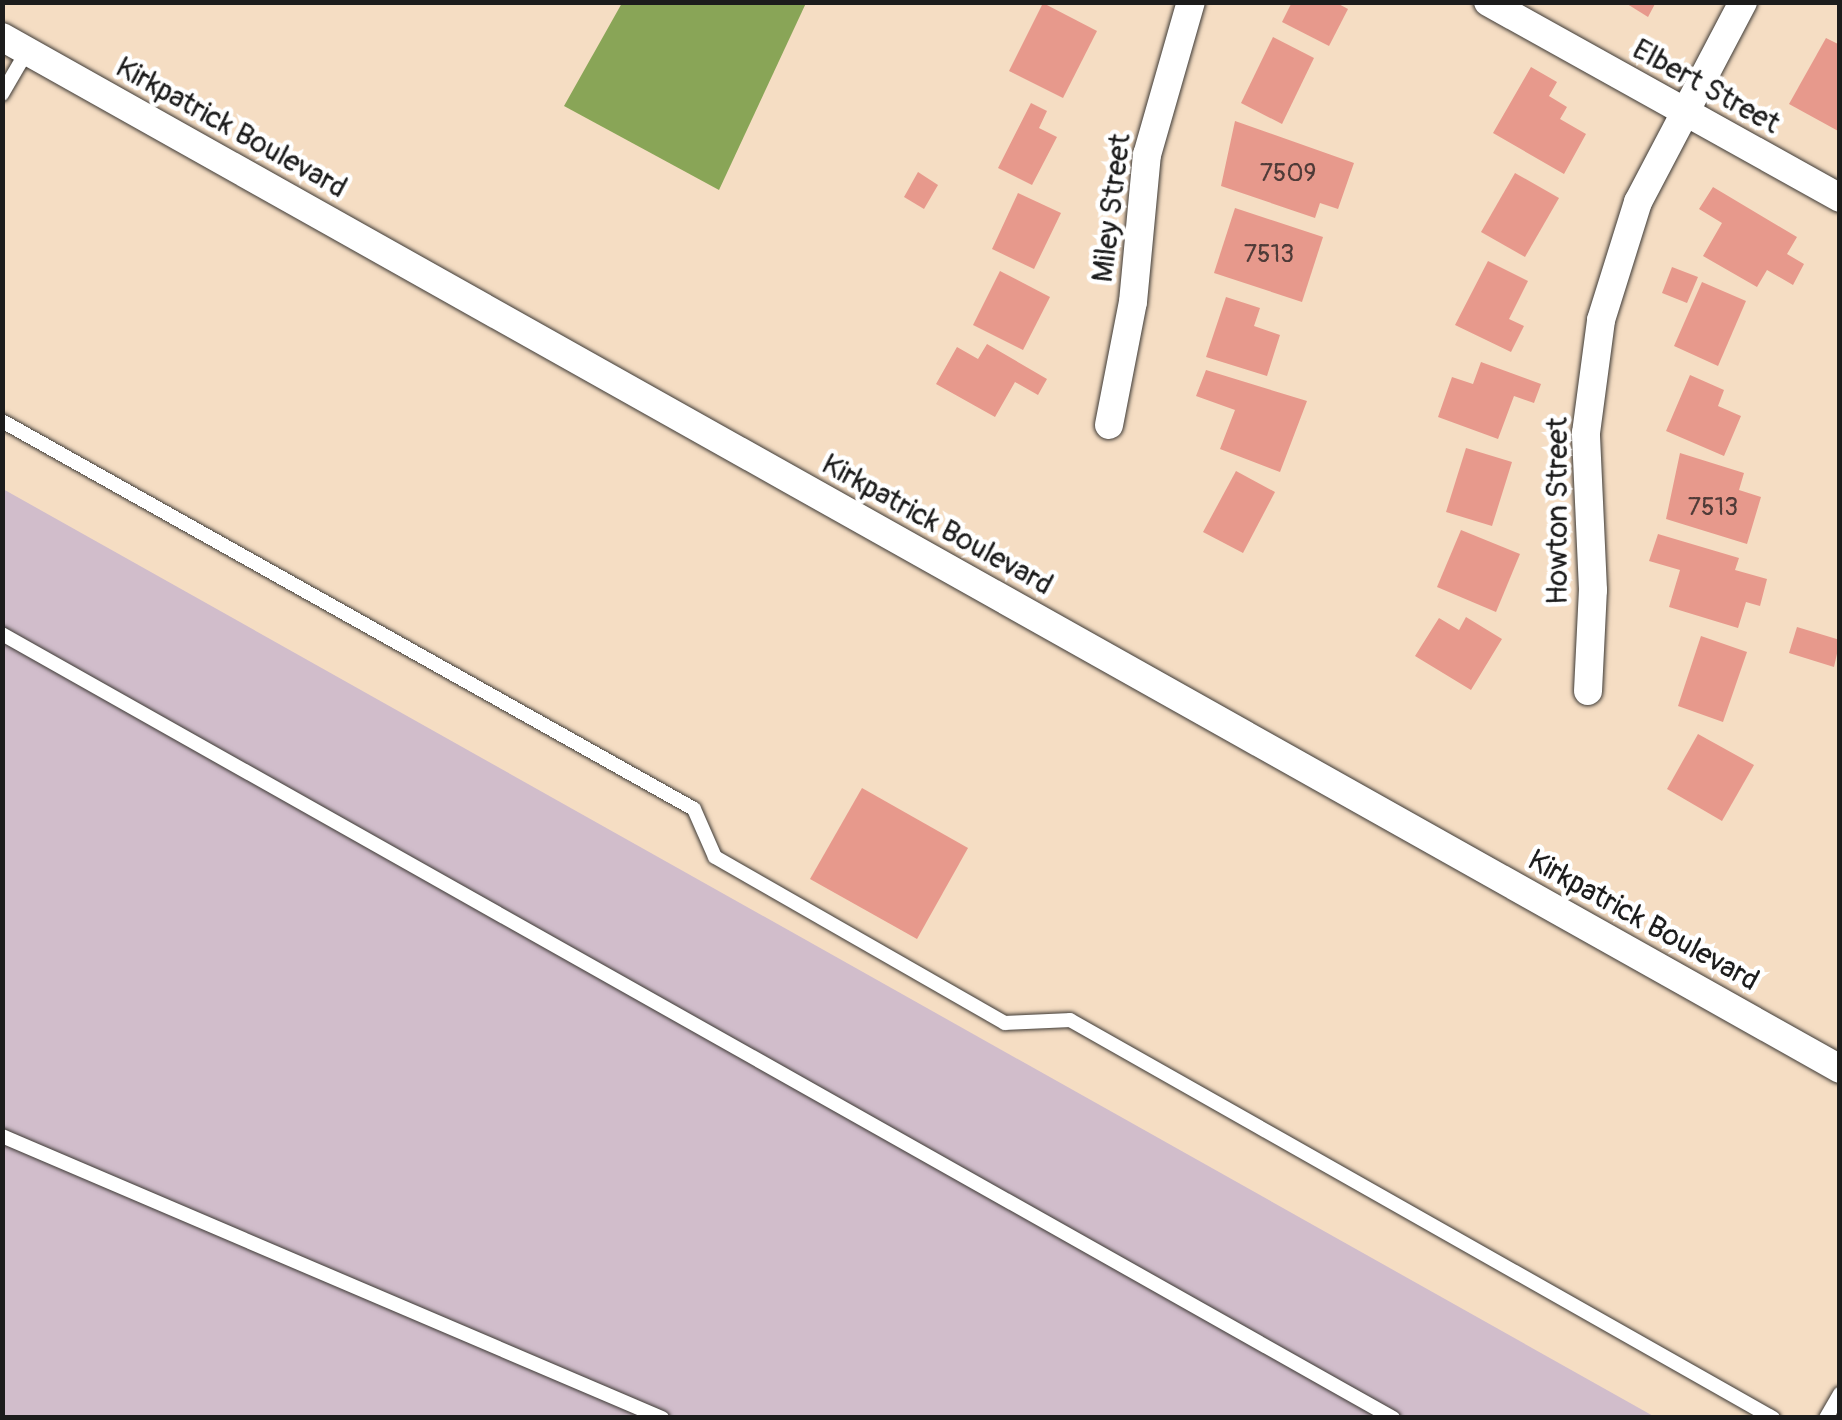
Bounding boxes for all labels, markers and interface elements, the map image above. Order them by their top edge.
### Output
street label: Elbert Street [1626,32,1786,142]
street label: Kirkpatrick Boulevard [109,50,353,206]
street label: Miley Street [1085,132,1139,284]
house number: 7509 [1260,159,1316,189]
house number: 7513 [1244,240,1294,270]
street label: Howton Street [1540,417,1576,605]
street label: Kirkpatrick Boulevard [815,447,1059,603]
house number: 7513 [1688,493,1738,523]
street label: Kirkpatrick Boulevard [1521,843,1765,999]

